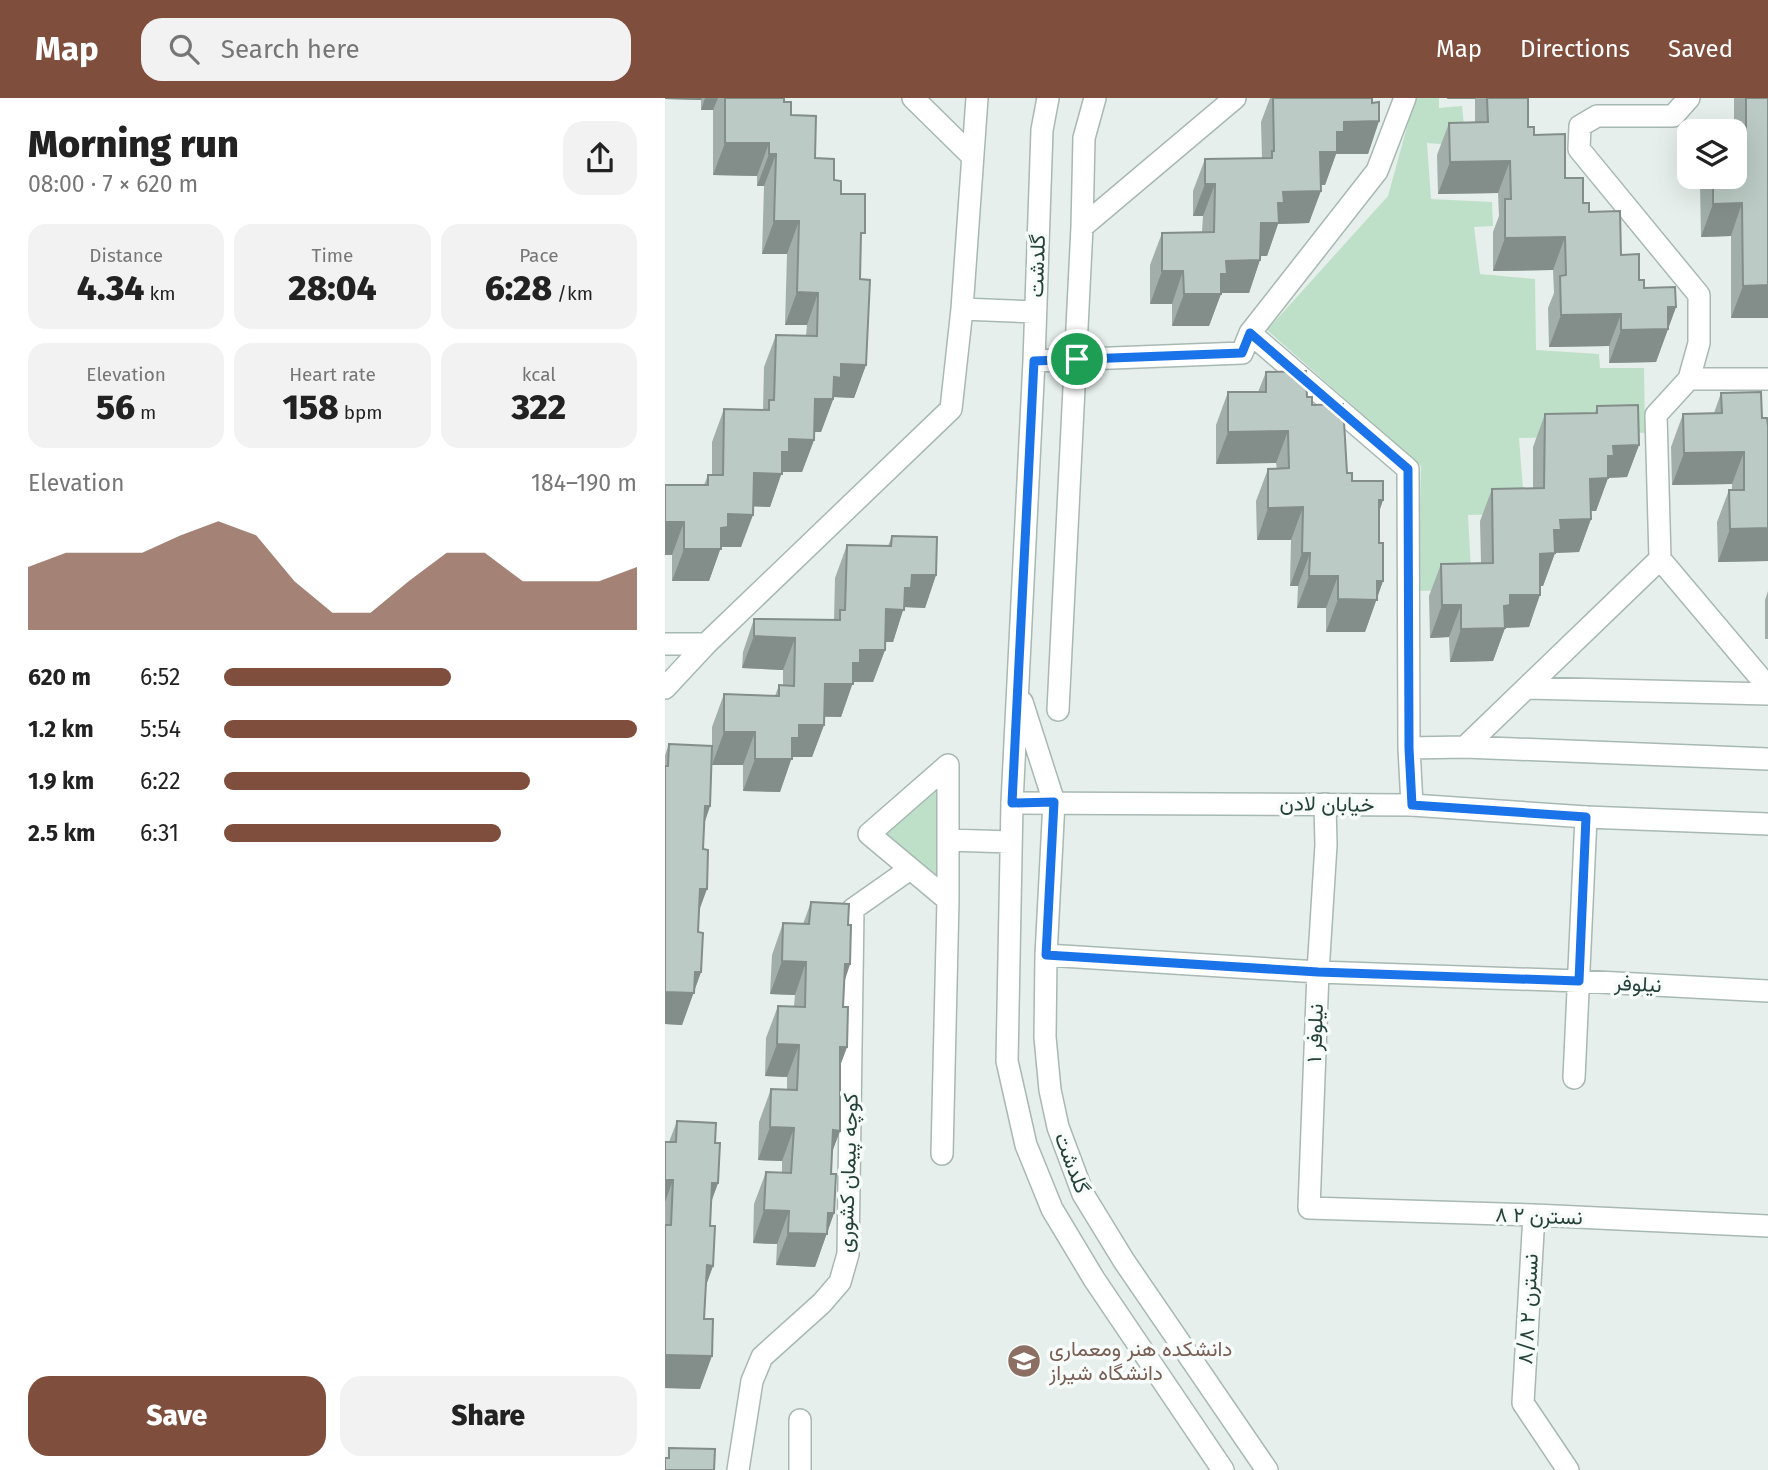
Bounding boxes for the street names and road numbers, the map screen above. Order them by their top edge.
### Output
street label: گلدشت [1023,234,1051,298]
street label: خیابان لادن [1279,790,1375,818]
street label: نیلوفر [1613,970,1662,998]
street label: ۱ نیلوفر [1301,1003,1329,1063]
street label: کوچه پیمان کشوری [832,1093,865,1253]
street label: گلدشت [1049,1129,1095,1197]
street label: ۸ نسترن ۲ [1495,1201,1583,1231]
street label: ۸/۸ نسترن ۲ [1512,1253,1544,1365]

